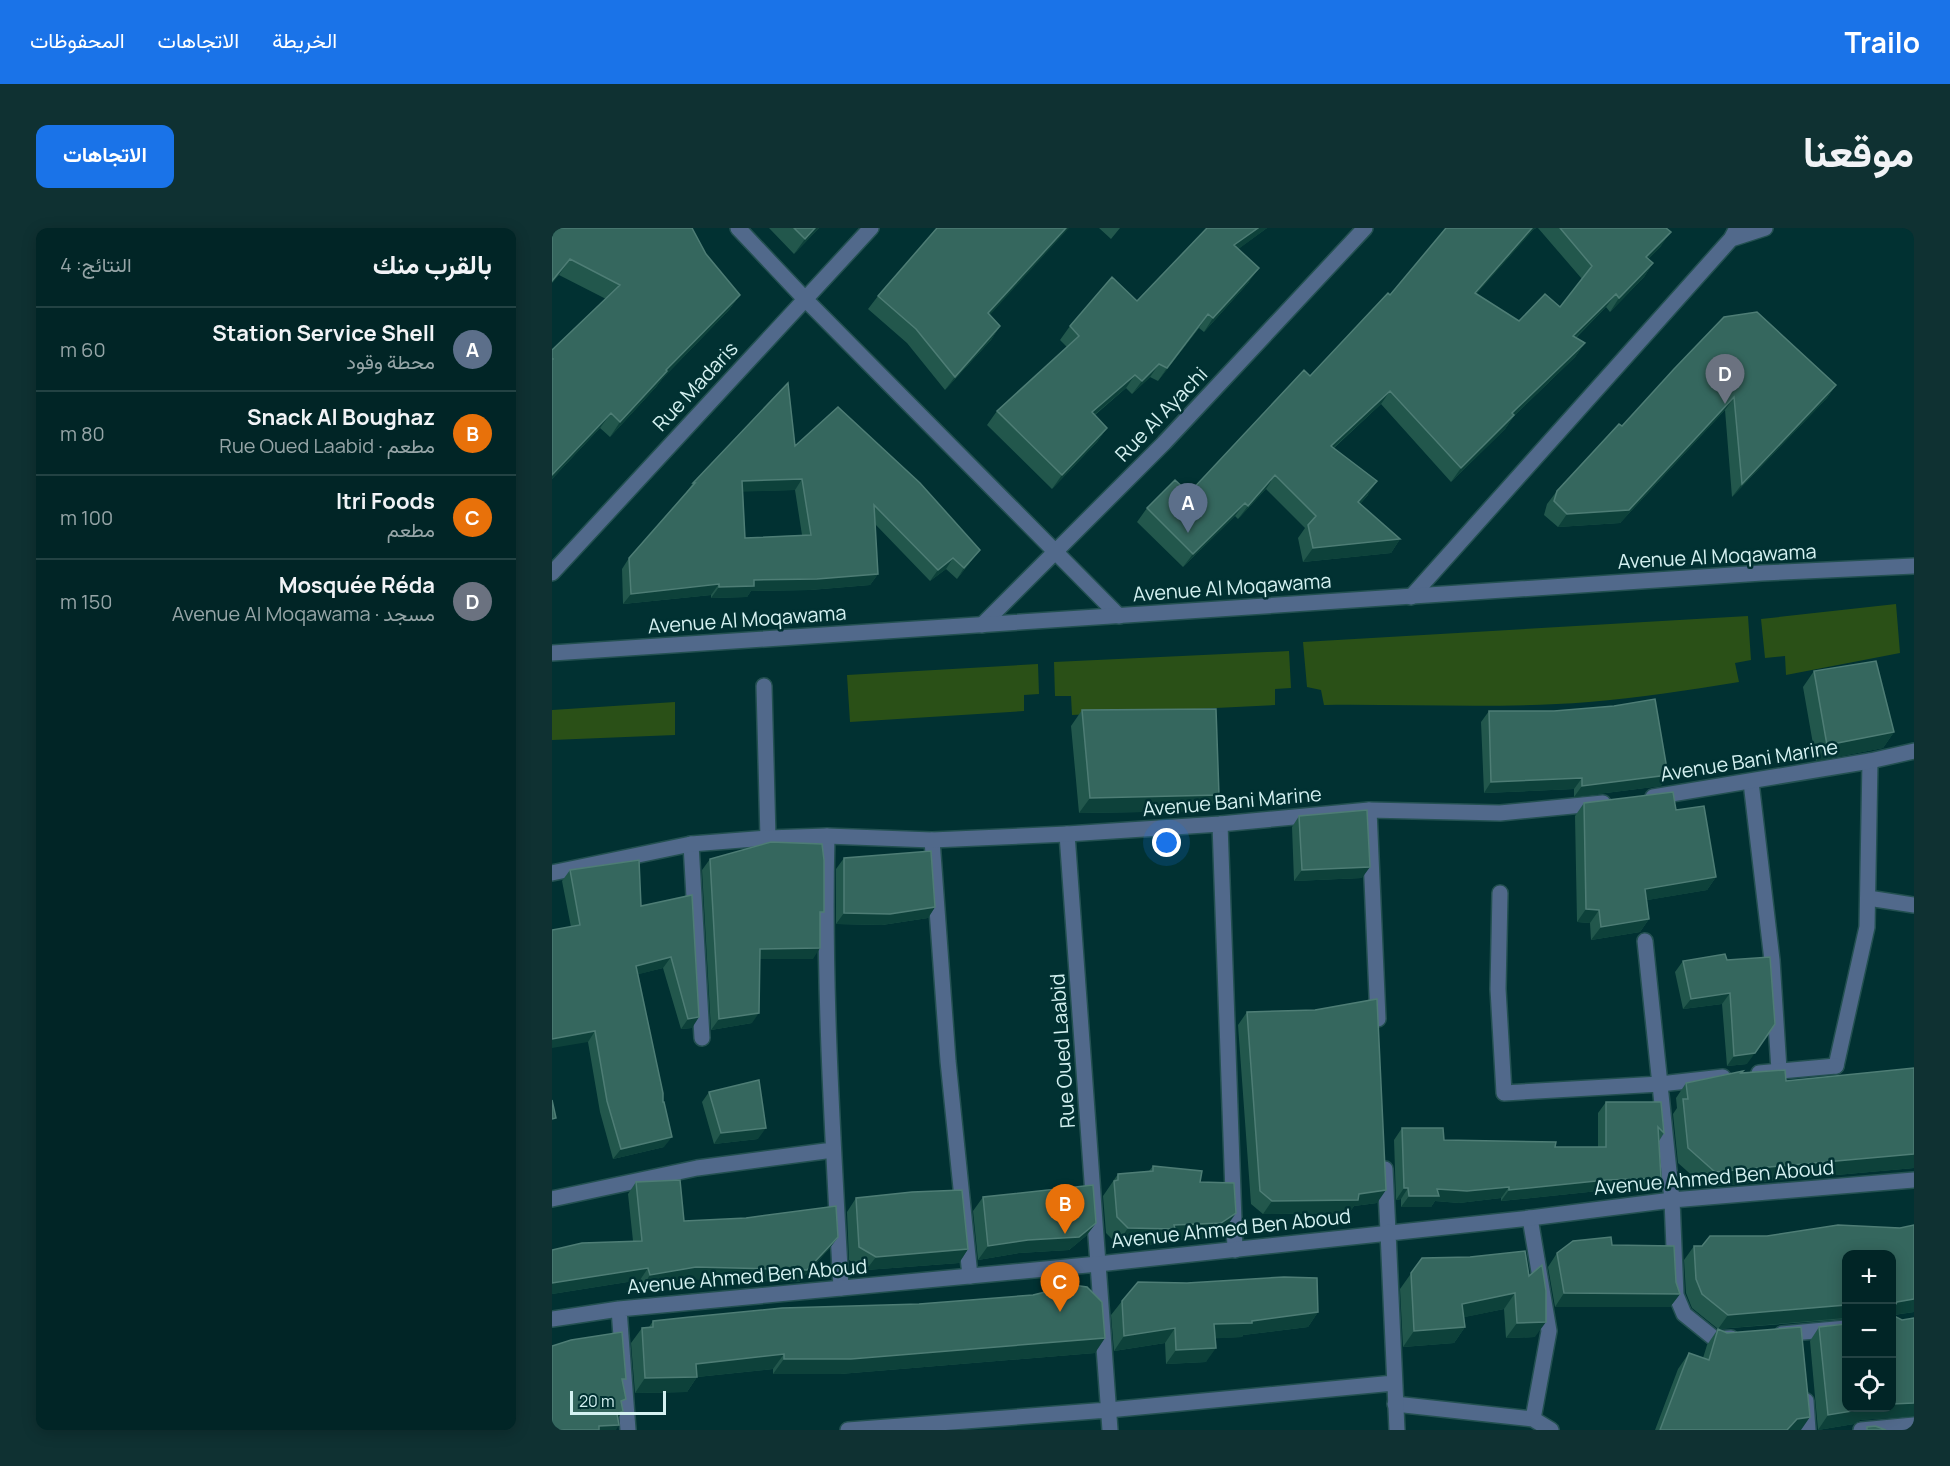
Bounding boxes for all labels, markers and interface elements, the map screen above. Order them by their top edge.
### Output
text: Trailo [1844,23,1920,61]
text: المحفوظات [30,26,125,54]
text: الاتجاهات [158,26,239,54]
text: الخريطة [272,26,337,54]
text: موقعنا [1803,122,1914,180]
button: الاتجاهات [36,125,174,188]
text: بالقرب منك [373,246,492,282]
text: النتائج: 4 [60,251,132,278]
text: Station Service Shell [212,318,435,348]
street label: Rue Madaris [646,335,744,437]
text: 60 m [60,336,106,363]
text: A [466,336,479,363]
text: محطة وقود [346,348,435,375]
pin: D [1706,354,1744,404]
street label: Rue Al Ayachi [1109,361,1213,467]
text: Snack Al Boughaz [247,402,435,432]
text: 80 m [60,420,105,447]
text: B [466,420,479,447]
text: مطعم · Rue Oued Laabid [219,432,435,459]
pin: A [1168,484,1208,533]
text: Itri Foods [336,486,435,516]
text: 100 m [60,504,113,531]
text: C [465,504,480,531]
text: مطعم [387,516,435,543]
street label: Avenue Al Moqawama [1617,537,1817,575]
street label: Avenue Al Moqawama [1132,567,1332,607]
text: Mosquée Réda [279,570,435,600]
text: 150 m [60,588,113,615]
text: D [466,588,480,615]
street label: Avenue Al Moqawama [647,599,847,639]
text: مسجد · Avenue Al Moqawama [172,600,435,627]
street label: Avenue Bani Marine [1658,733,1840,787]
street label: Avenue Bani Marine [1141,780,1323,822]
your location [1152,828,1181,857]
street label: Rue Oued Laabid [1043,973,1081,1129]
street label: Avenue Ahmed Ben Aboud [1593,1153,1835,1201]
pin: B [1046,1184,1084,1234]
street label: Avenue Ahmed Ben Aboud [1110,1202,1352,1254]
map controls [1842,1250,1896,1412]
button: + [1842,1250,1896,1304]
street label: Avenue Ahmed Ben Aboud [626,1252,868,1300]
pin: C [1040,1262,1080,1312]
button: − [1842,1304,1896,1358]
button: locate [1842,1358,1896,1412]
scale bar [570,1388,666,1416]
text: 20 m [579,1390,615,1412]

